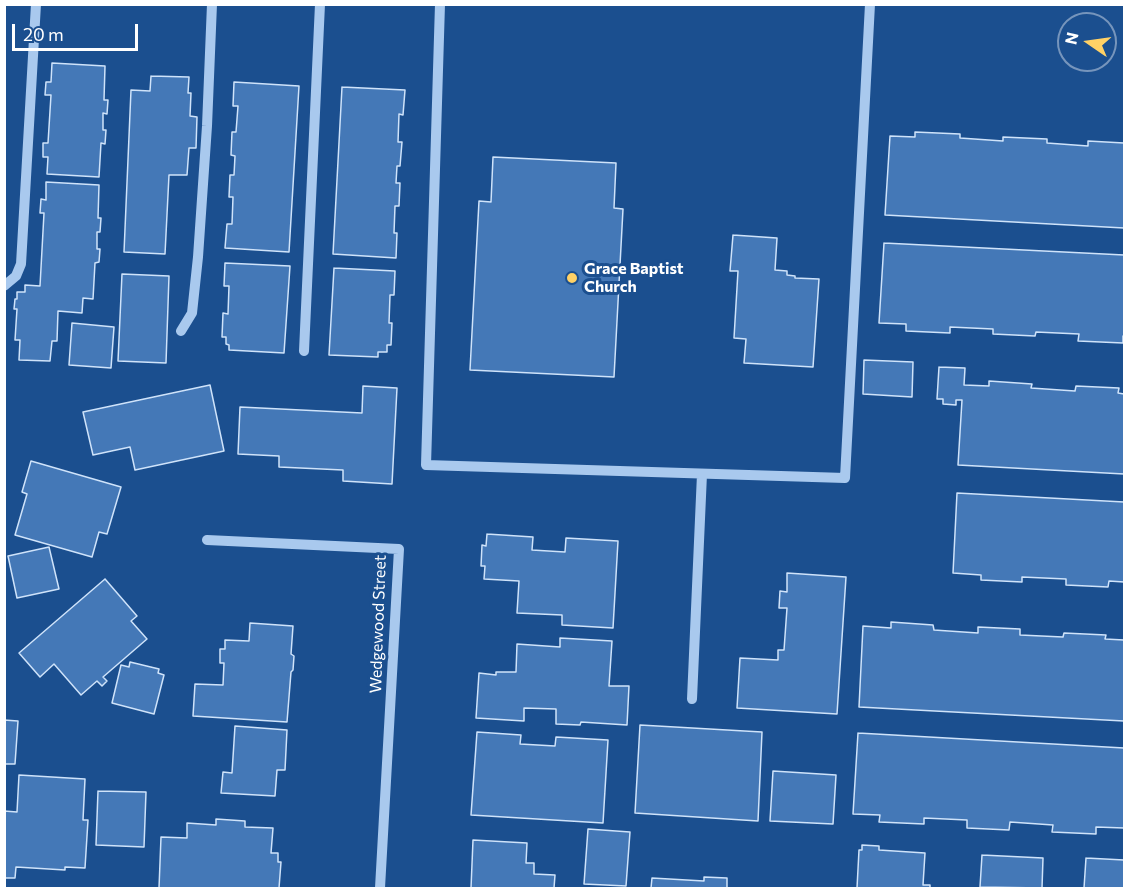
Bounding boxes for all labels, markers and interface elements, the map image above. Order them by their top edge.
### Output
scale bar [15,12,141,50]
north arrow [1057,12,1117,72]
text: 20 m [23,23,64,45]
text: N [1060,30,1082,46]
place label: Grace Baptist Church [584,259,684,297]
marker: Grace Baptist Church [565,271,579,285]
street label: Wedgewood Street [366,554,390,694]

